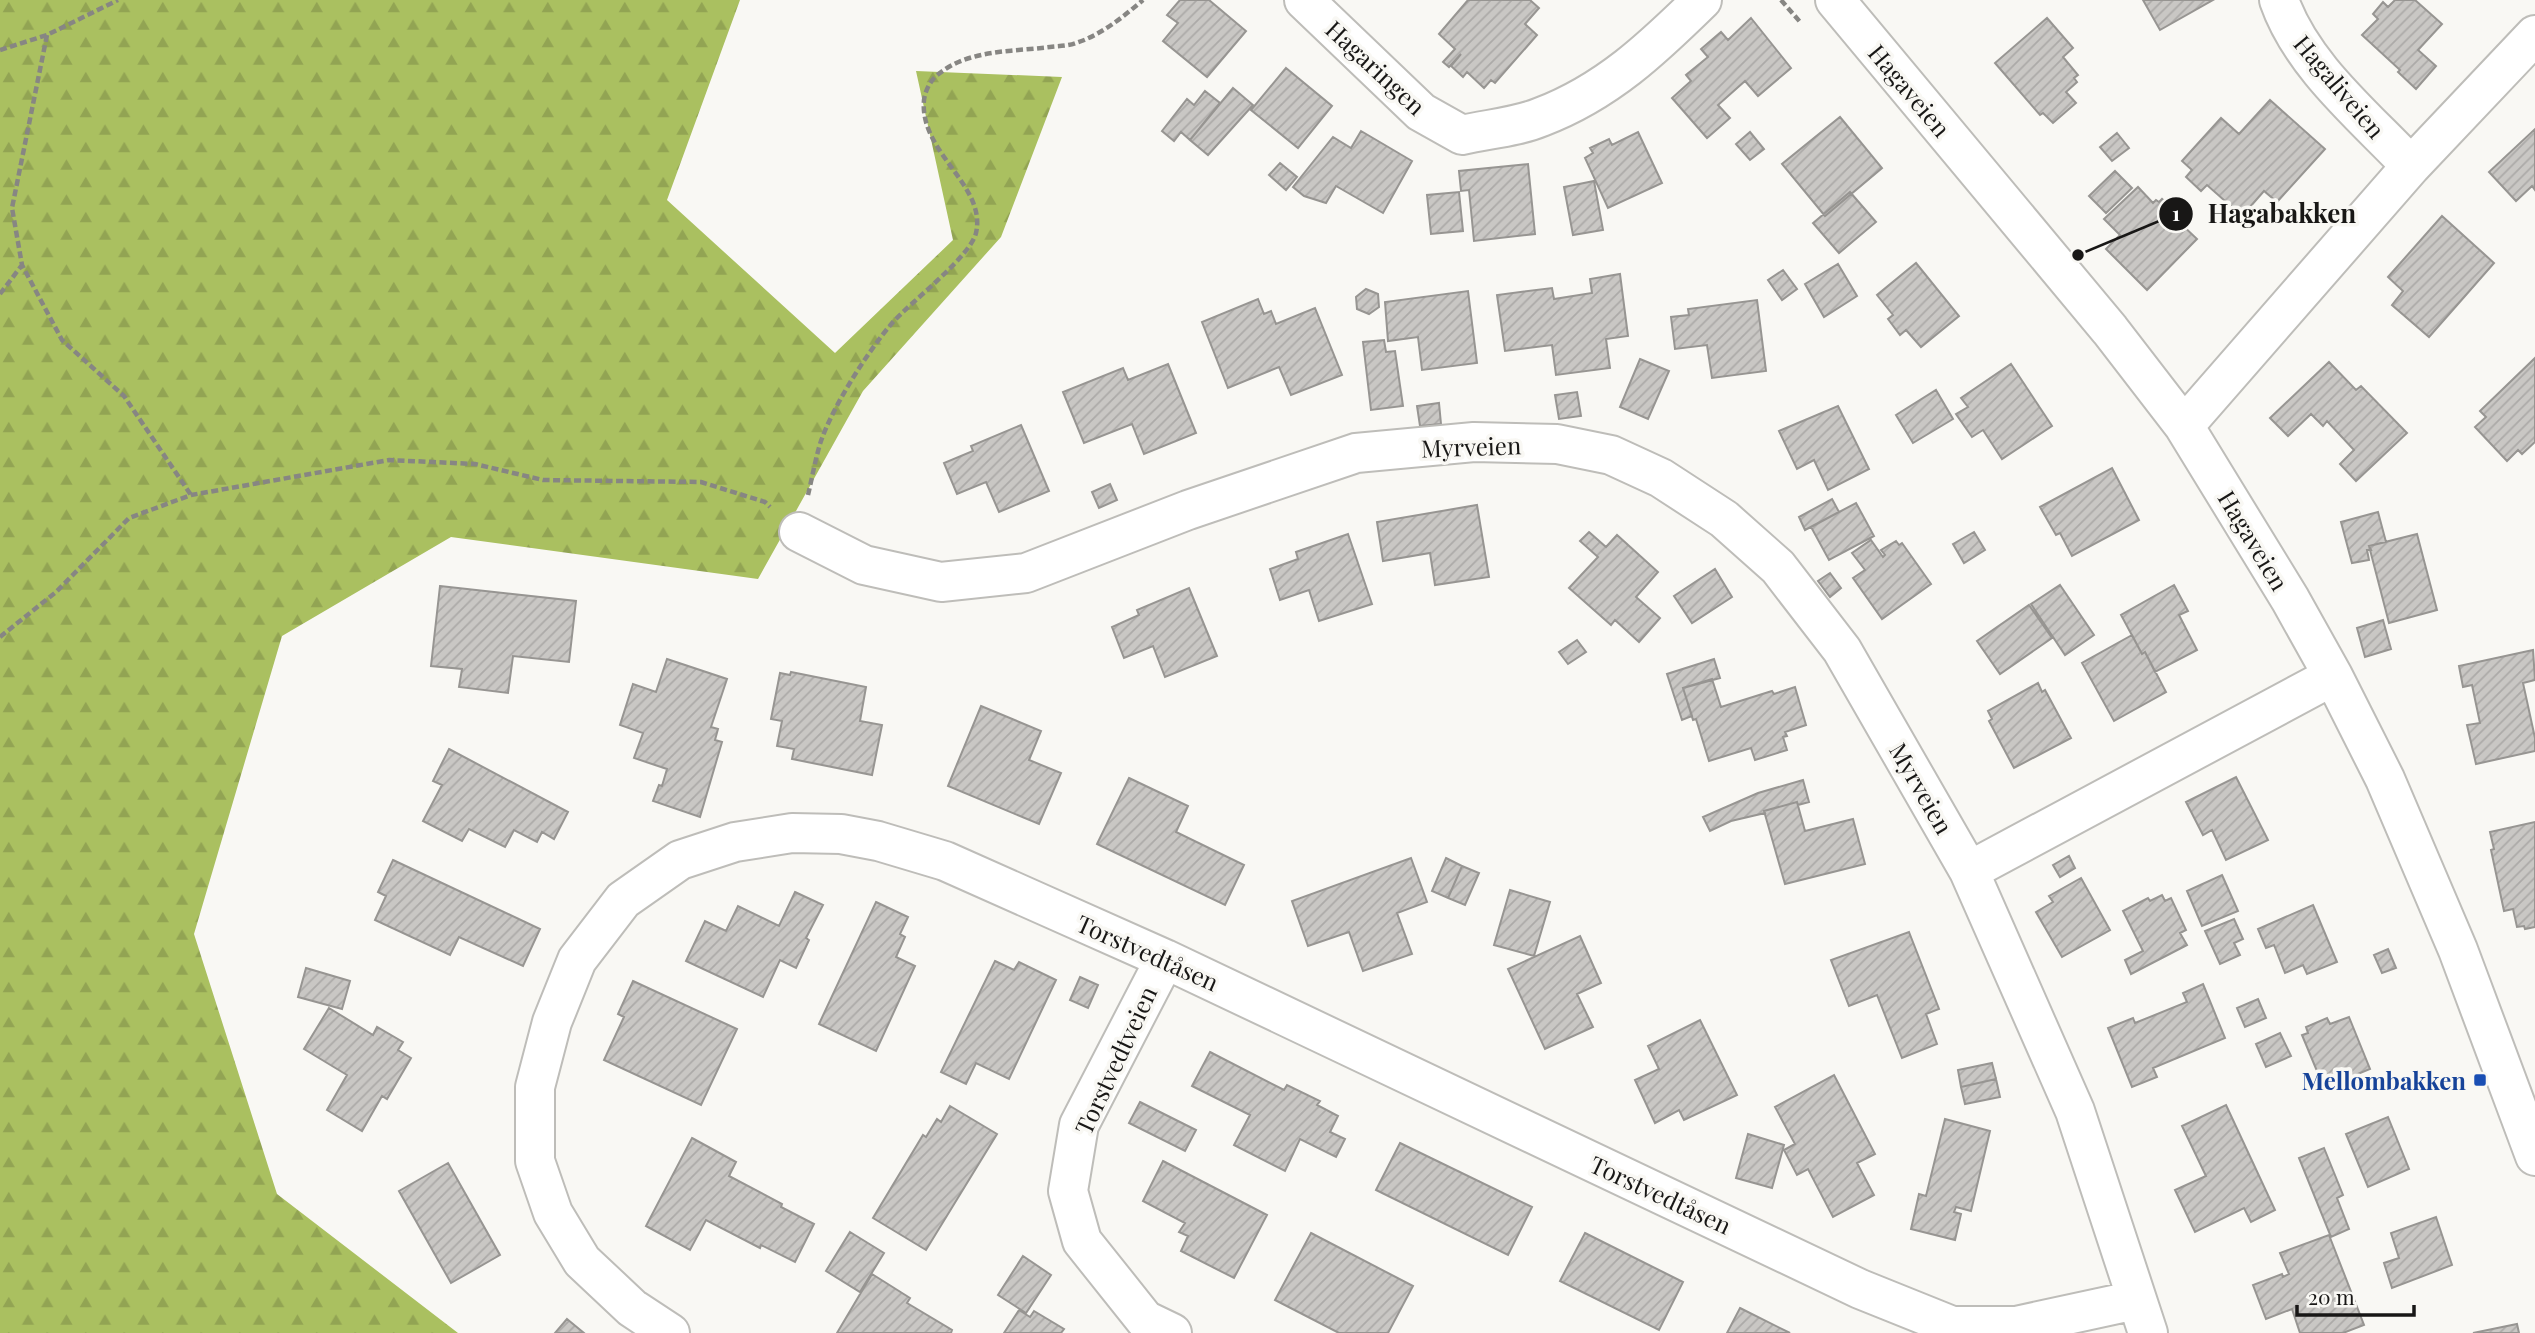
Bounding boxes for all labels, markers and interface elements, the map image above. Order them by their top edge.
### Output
street label: Hagaringen [1319,13,1433,121]
street label: Hagaliveien [2287,28,2393,144]
street label: Hagaveien [1862,37,1958,143]
callout: Hagabakken [2159,191,2370,238]
text: Hagabakken [2208,195,2356,230]
text: 1 [2172,198,2180,226]
street label: Myrveien [1420,428,1522,464]
street label: Hagaveien [2212,484,2296,596]
street label: Myrveien [1883,736,1961,840]
street label: Torstvedtåsen [1072,906,1224,998]
street label: Torstvedtveien [1067,981,1163,1139]
place label: Mellombakken [2302,1064,2466,1096]
marker: Mellombakken [2472,1072,2488,1088]
street label: Torstvedtåsen [1585,1147,1737,1241]
scale bar [2297,1274,2414,1318]
text: 20 m [2308,1282,2355,1310]

